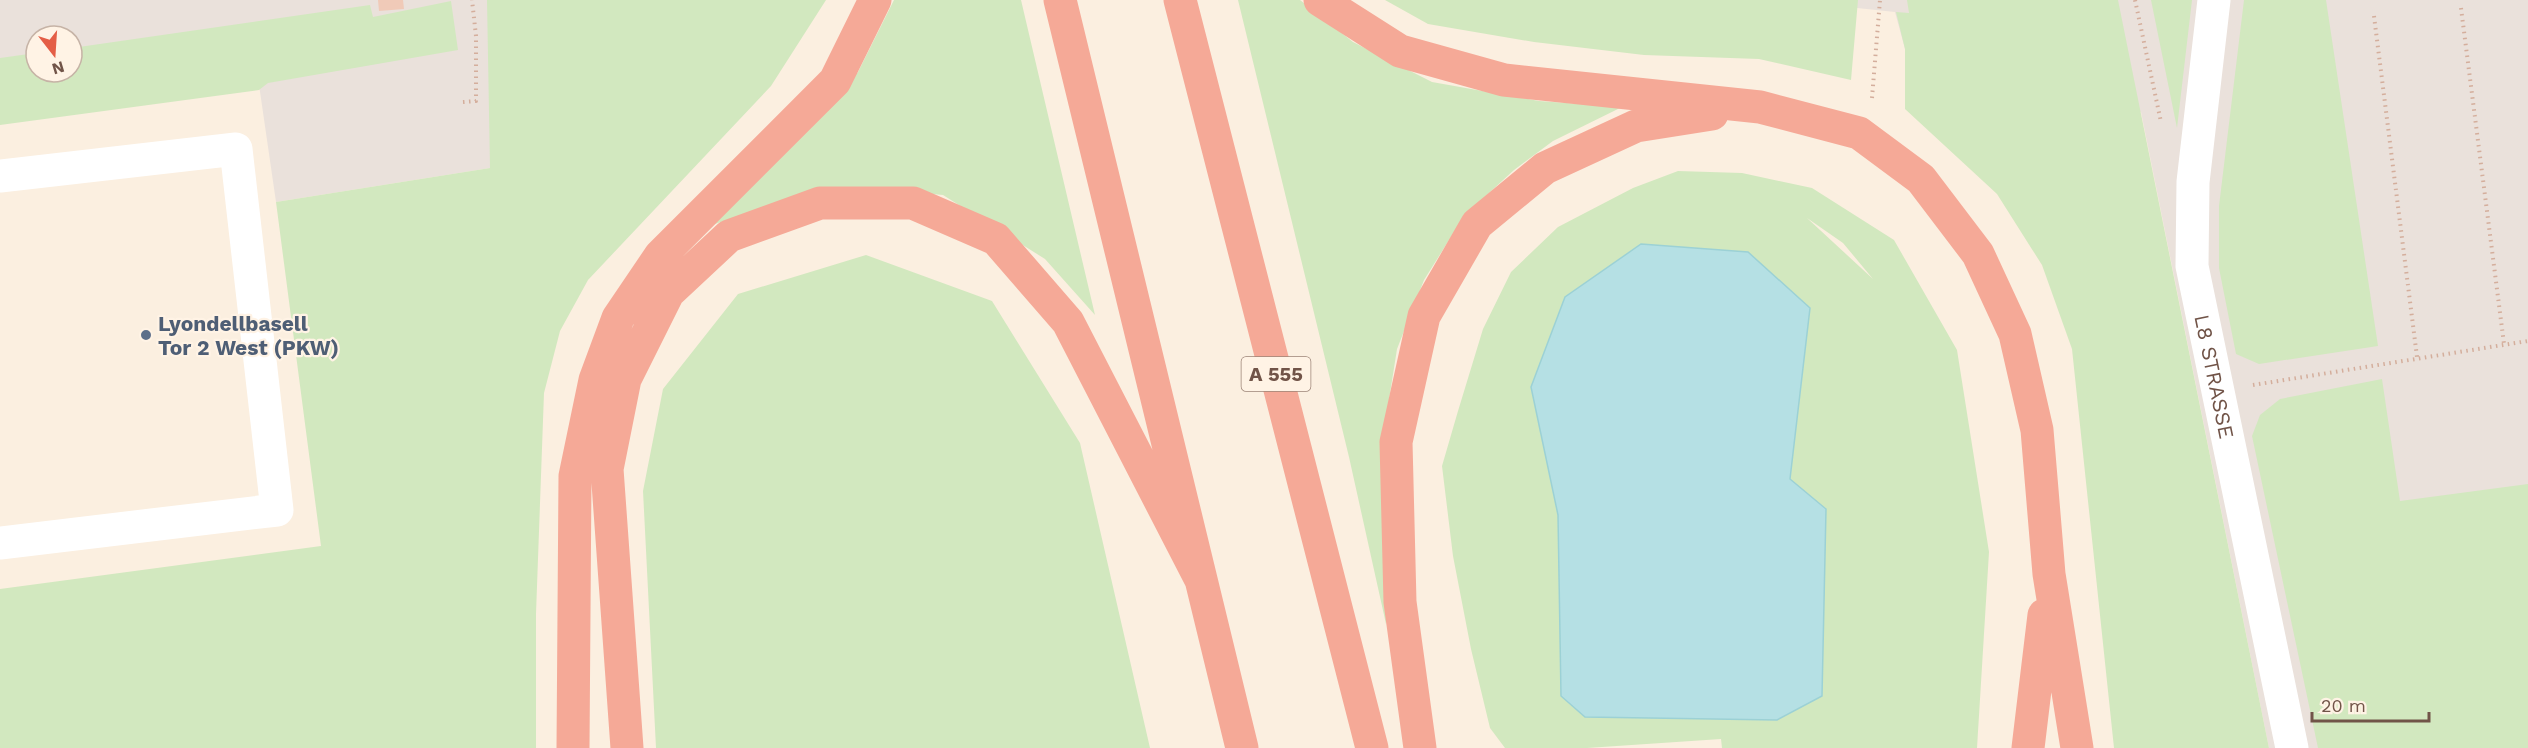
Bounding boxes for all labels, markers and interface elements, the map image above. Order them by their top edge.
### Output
north arrow [24,24,84,84]
text: N [50,57,67,79]
place label: Lyondellbasell Tor 2 West (PKW) [158,311,339,360]
street label: L8 STRASSE [2190,312,2240,441]
marker: Lyondellbasell Tor 2 West (PKW) [139,328,153,342]
road number: A 555 [1242,357,1310,391]
scale bar [2312,685,2429,723]
text: 20 m [2321,695,2366,716]

